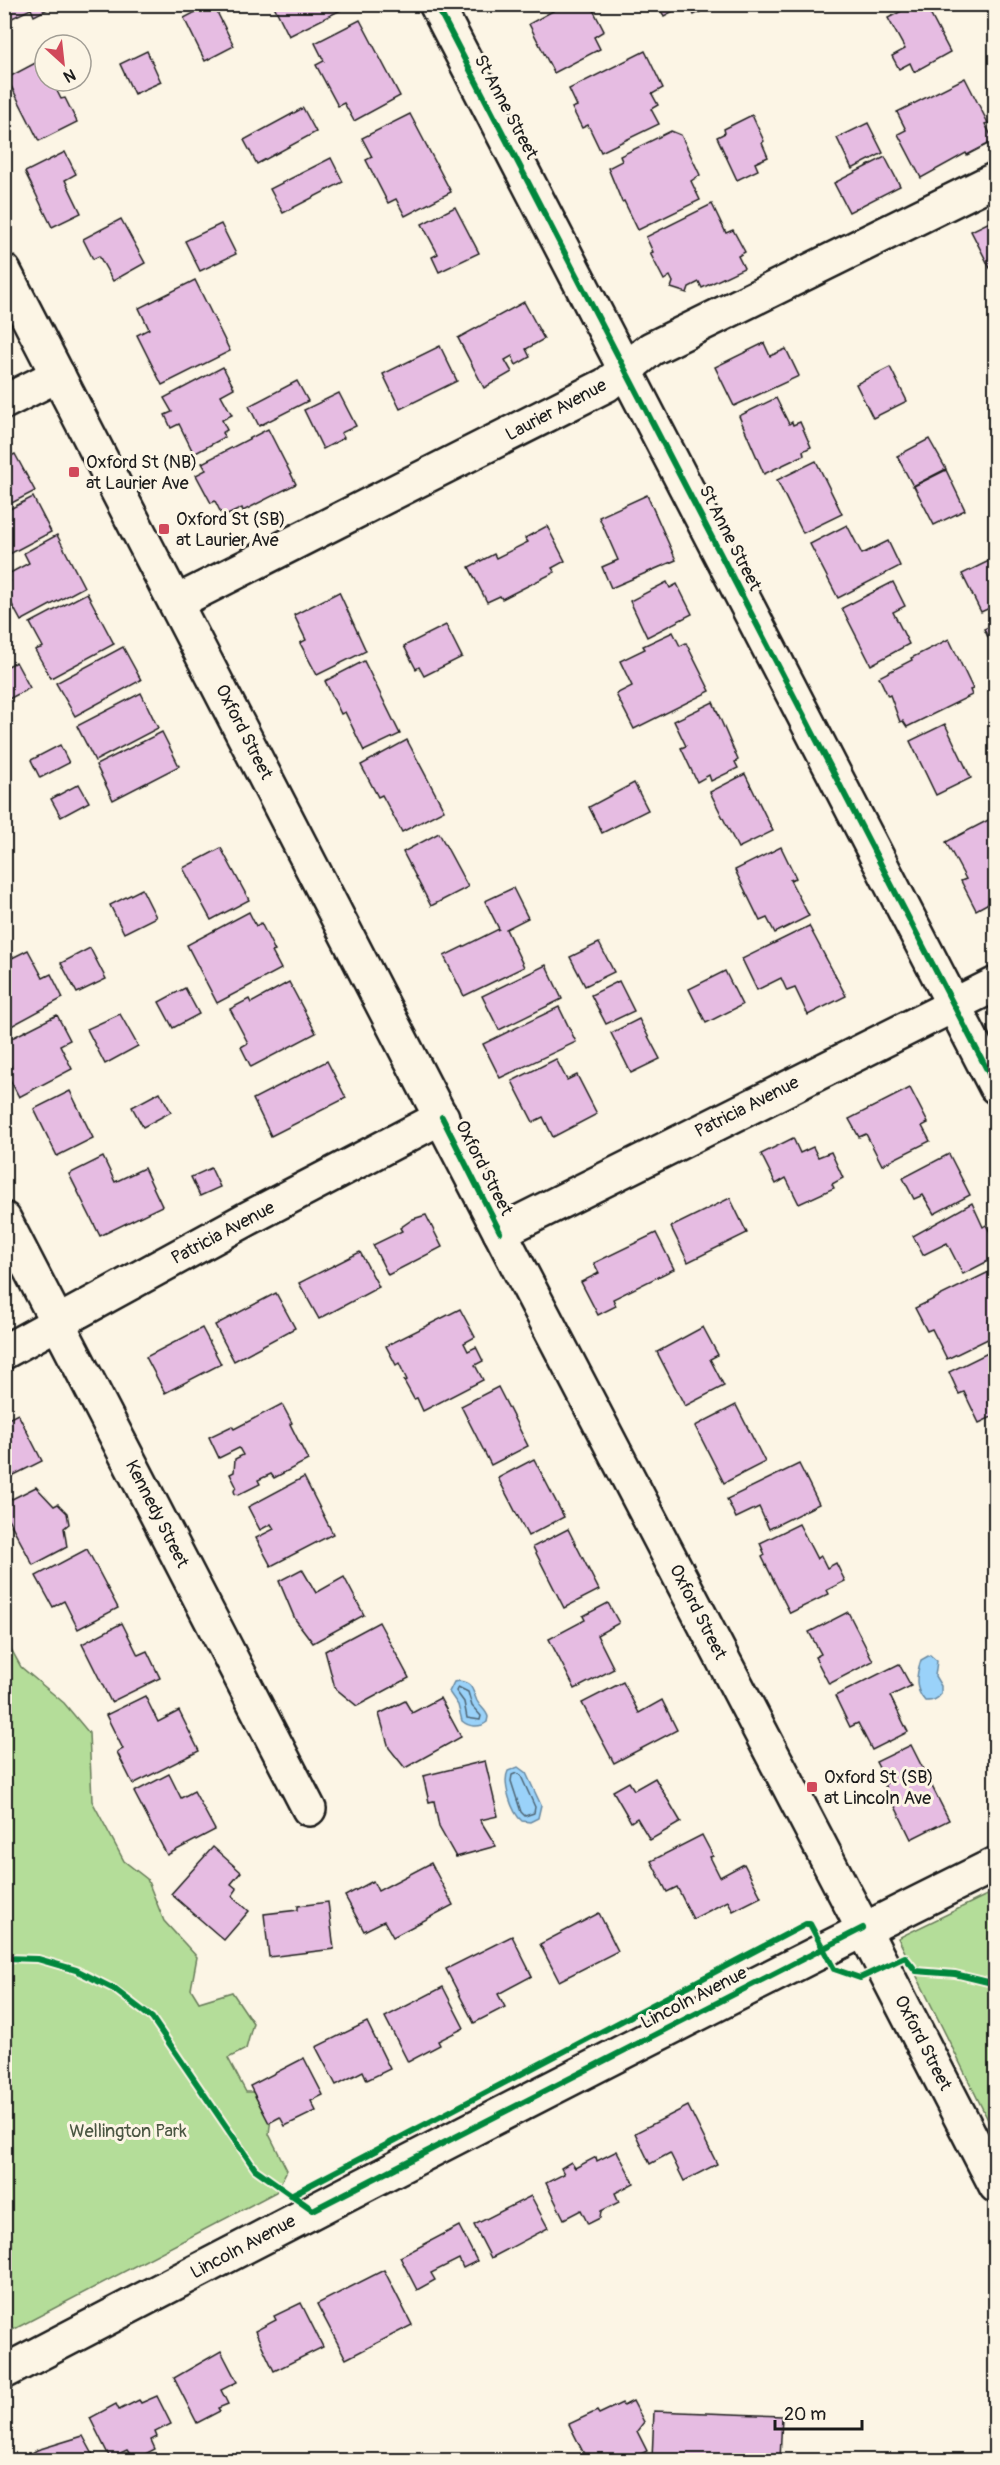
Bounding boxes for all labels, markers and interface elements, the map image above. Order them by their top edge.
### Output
north arrow [33,33,93,93]
street label: St Anne Street [469,51,544,164]
text: N [60,64,79,87]
street label: Laurier Avenue [501,374,611,446]
place label: Oxford St (NB) at Laurier Ave [86,451,197,495]
marker: Oxford St (NB) at Laurier Ave [67,465,81,479]
street label: St Anne Street [694,481,767,595]
place label: Oxford St (SB) at Laurier Ave [176,508,286,552]
marker: Oxford St (SB) at Laurier Ave [157,522,171,536]
street label: Oxford Street [210,680,278,784]
street label: Patricia Avenue [691,1071,803,1143]
street label: Oxford Street [450,1116,518,1220]
street label: Patricia Avenue [167,1196,279,1270]
street label: Kennedy Street [120,1456,194,1572]
street label: Oxford Street [664,1560,732,1664]
place label: Oxford St (SB) at Lincoln Ave [824,1766,934,1810]
marker: Oxford St (SB) at Lincoln Ave [805,1780,819,1794]
street label: Lincoln Avenue [637,1961,751,2035]
street label: Oxford Street [889,1991,957,2095]
park label: Wellington Park [69,2120,187,2143]
street label: Lincoln Avenue [186,2210,300,2284]
scale bar [775,2393,862,2431]
text: 20 m [784,2403,826,2426]

